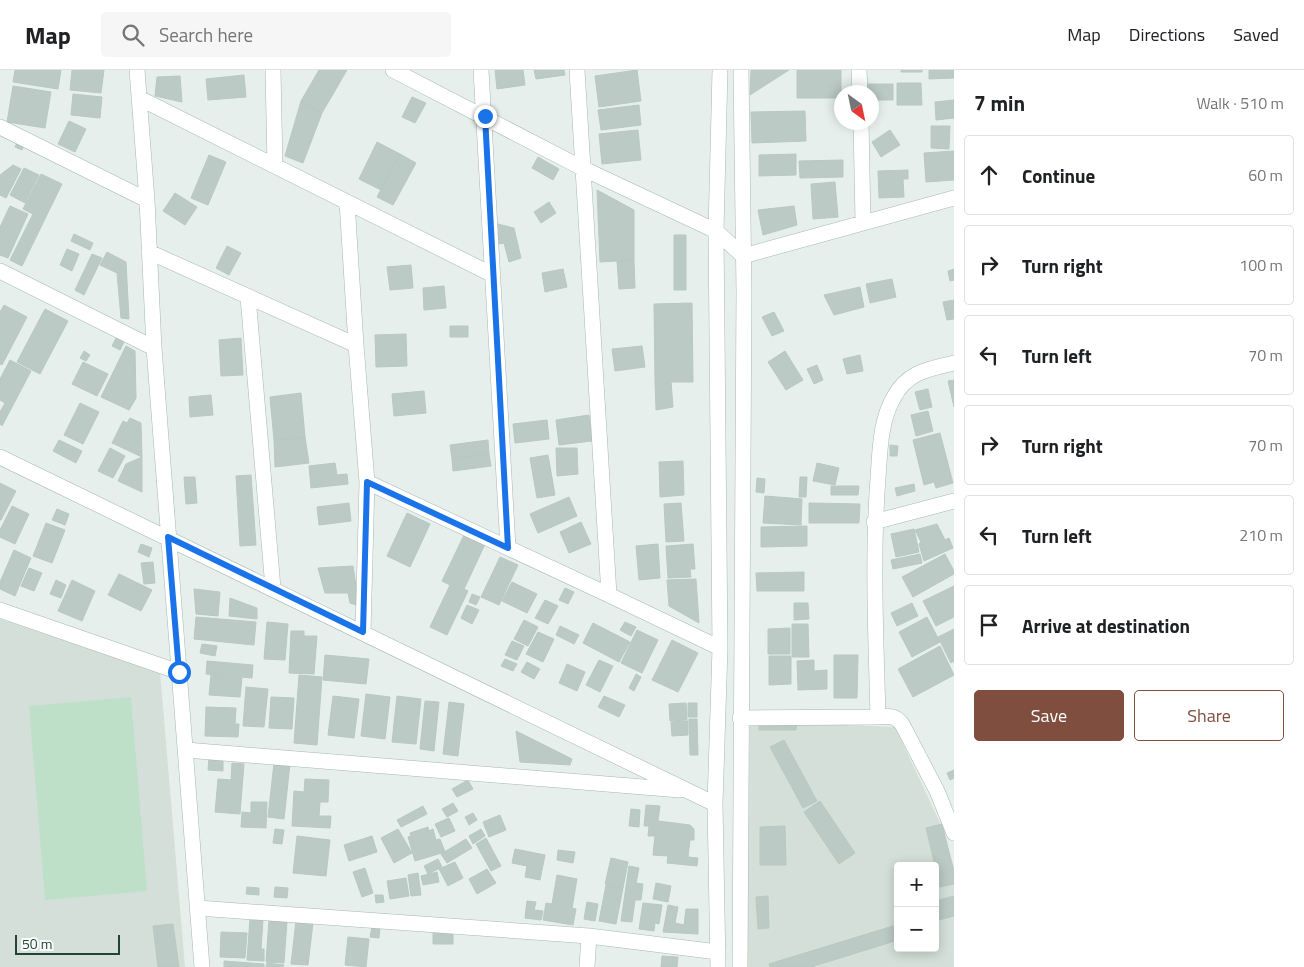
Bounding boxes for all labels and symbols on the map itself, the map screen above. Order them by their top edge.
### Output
north arrow [834,85,879,130]
route end [474,105,497,128]
route start [168,661,191,684]
scale bar [15,932,120,955]

